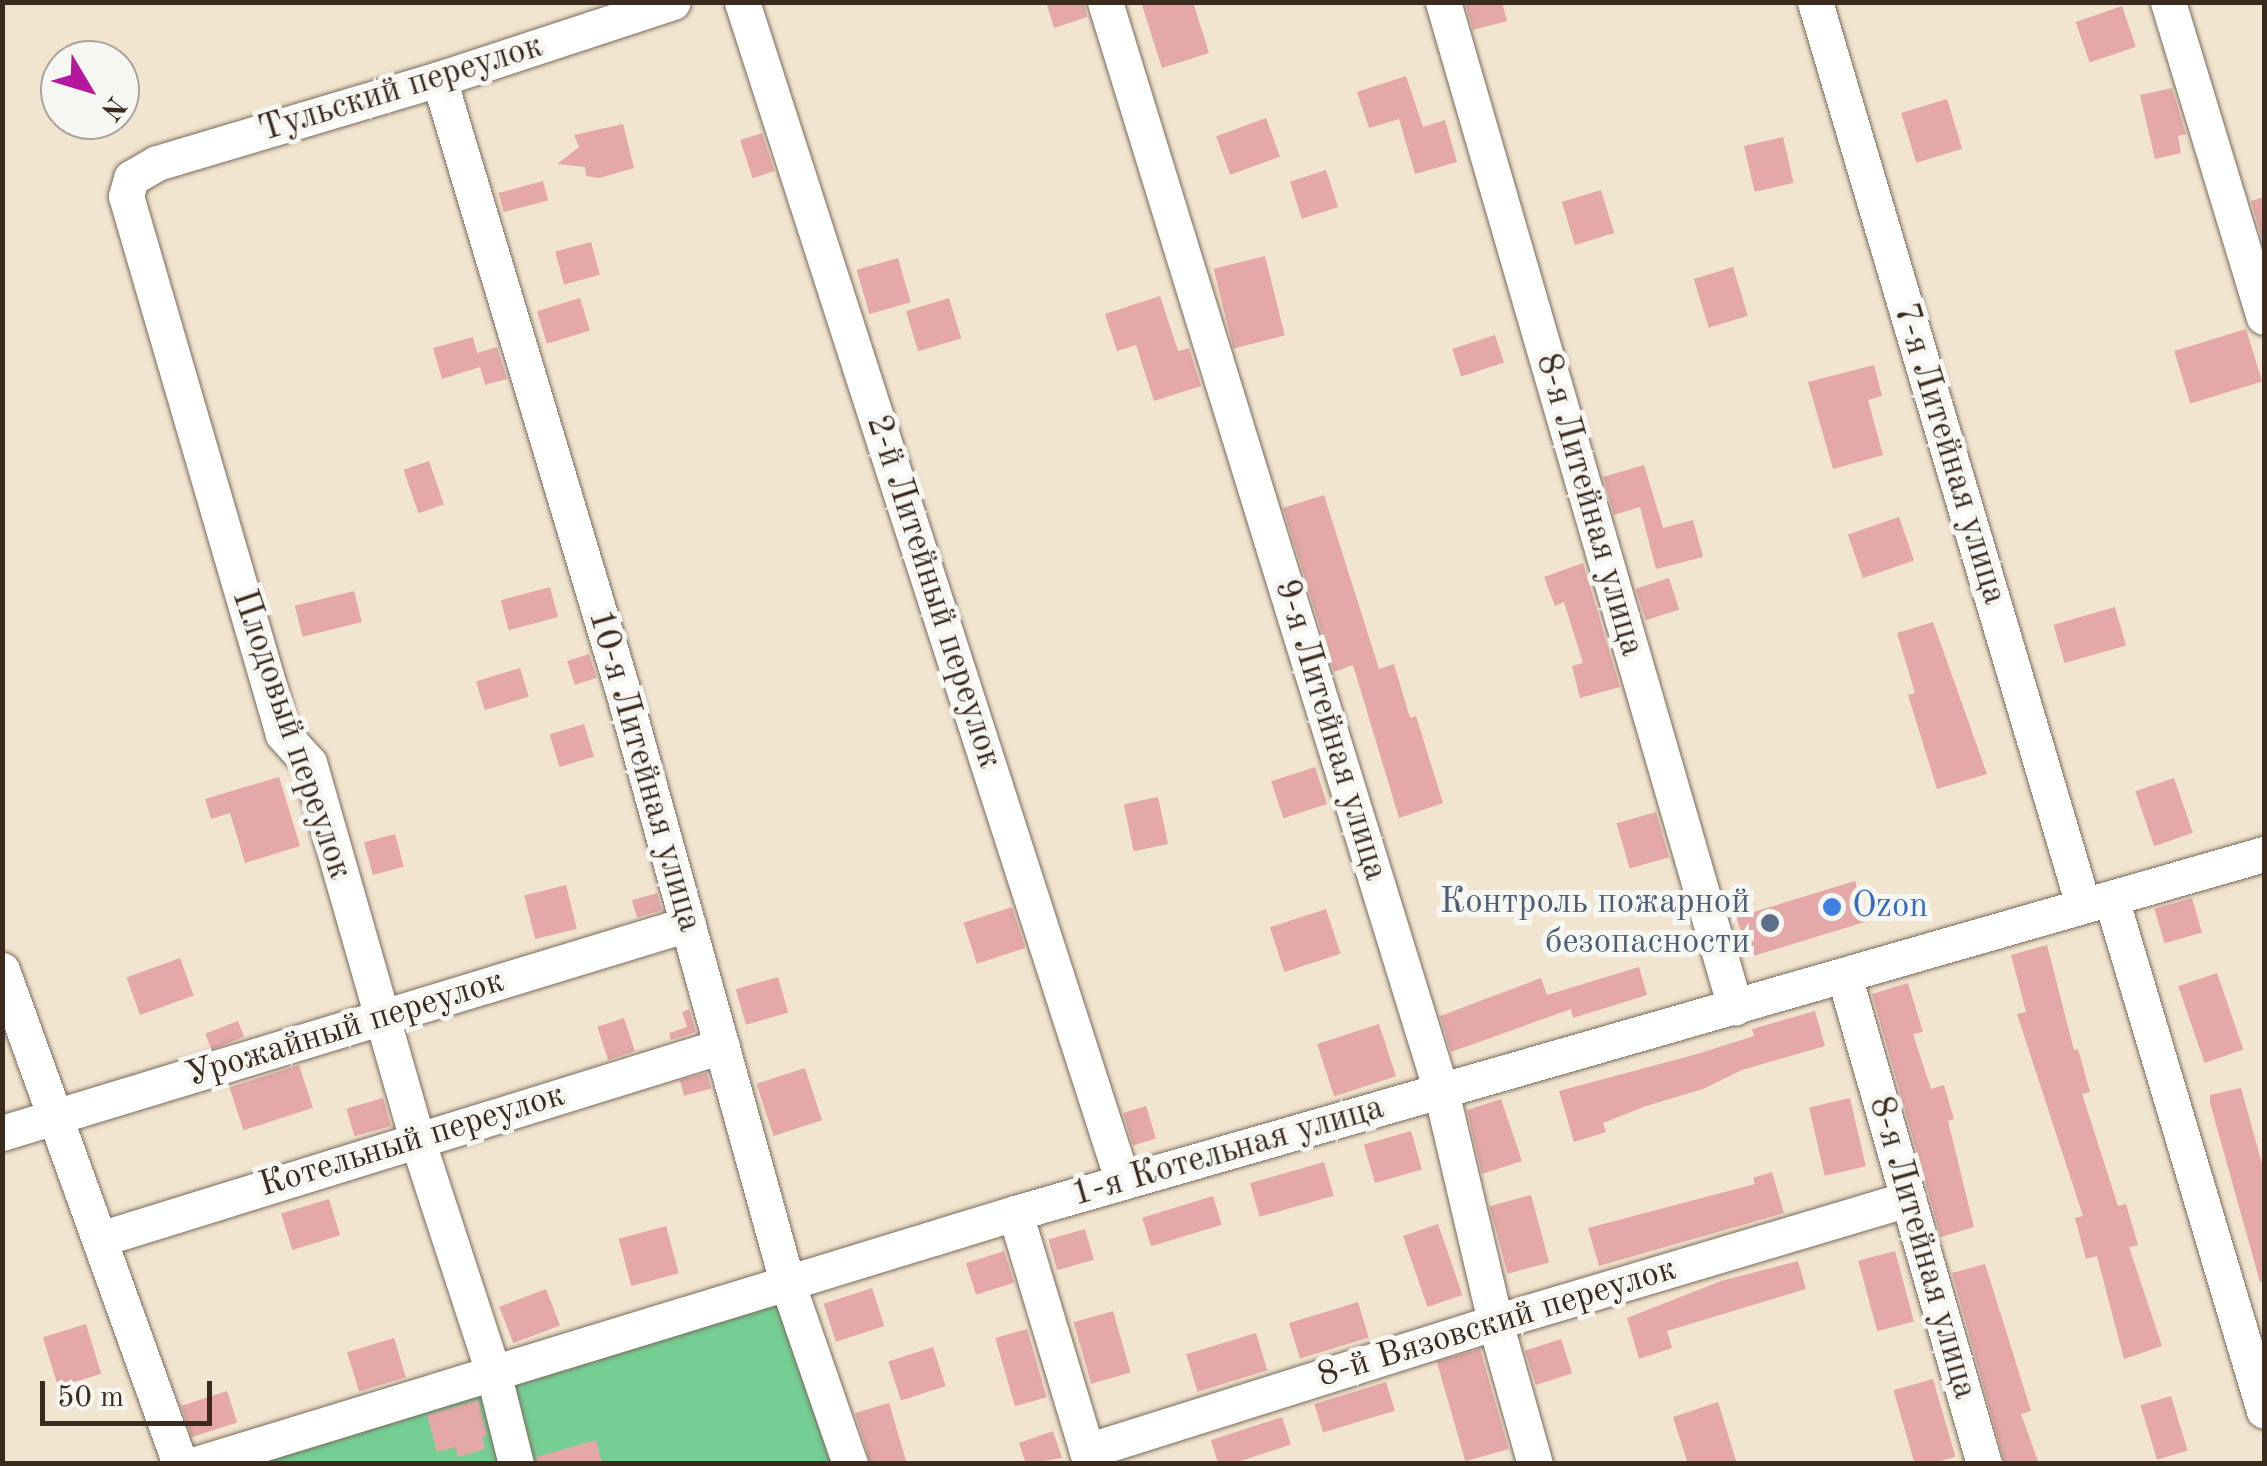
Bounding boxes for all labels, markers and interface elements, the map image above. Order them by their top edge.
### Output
street label: Тульский переулок [254,26,548,152]
north arrow [40,40,140,140]
text: N [94,90,130,124]
street label: 7-я Литейная улица [1883,298,2015,610]
street label: 8-я Литейная улица [1526,349,1652,661]
street label: 2-й Литейный переулок [856,410,1010,774]
street label: 9-я Литейная улица [1264,574,1396,886]
street label: Плодовый переулок [222,585,360,885]
street label: 10-я Литейная улица [578,605,710,937]
place label: Контроль пожарной безопасности [1440,882,1750,964]
place label: Ozon [1852,886,1928,928]
marker: Ozon [1821,896,1843,918]
marker: Контроль пожарной безопасности [1759,912,1781,934]
street label: Урожайный переулок [181,961,509,1097]
street label: Котельный переулок [254,1075,570,1207]
street label: 1-я Котельная улица [1067,1087,1389,1217]
street label: 8-я Литейная улица [1859,1092,1985,1404]
street label: 8-й Вязовский переулок [1313,1248,1681,1398]
scale bar [45,1361,218,1423]
text: 50 m [57,1383,124,1413]

